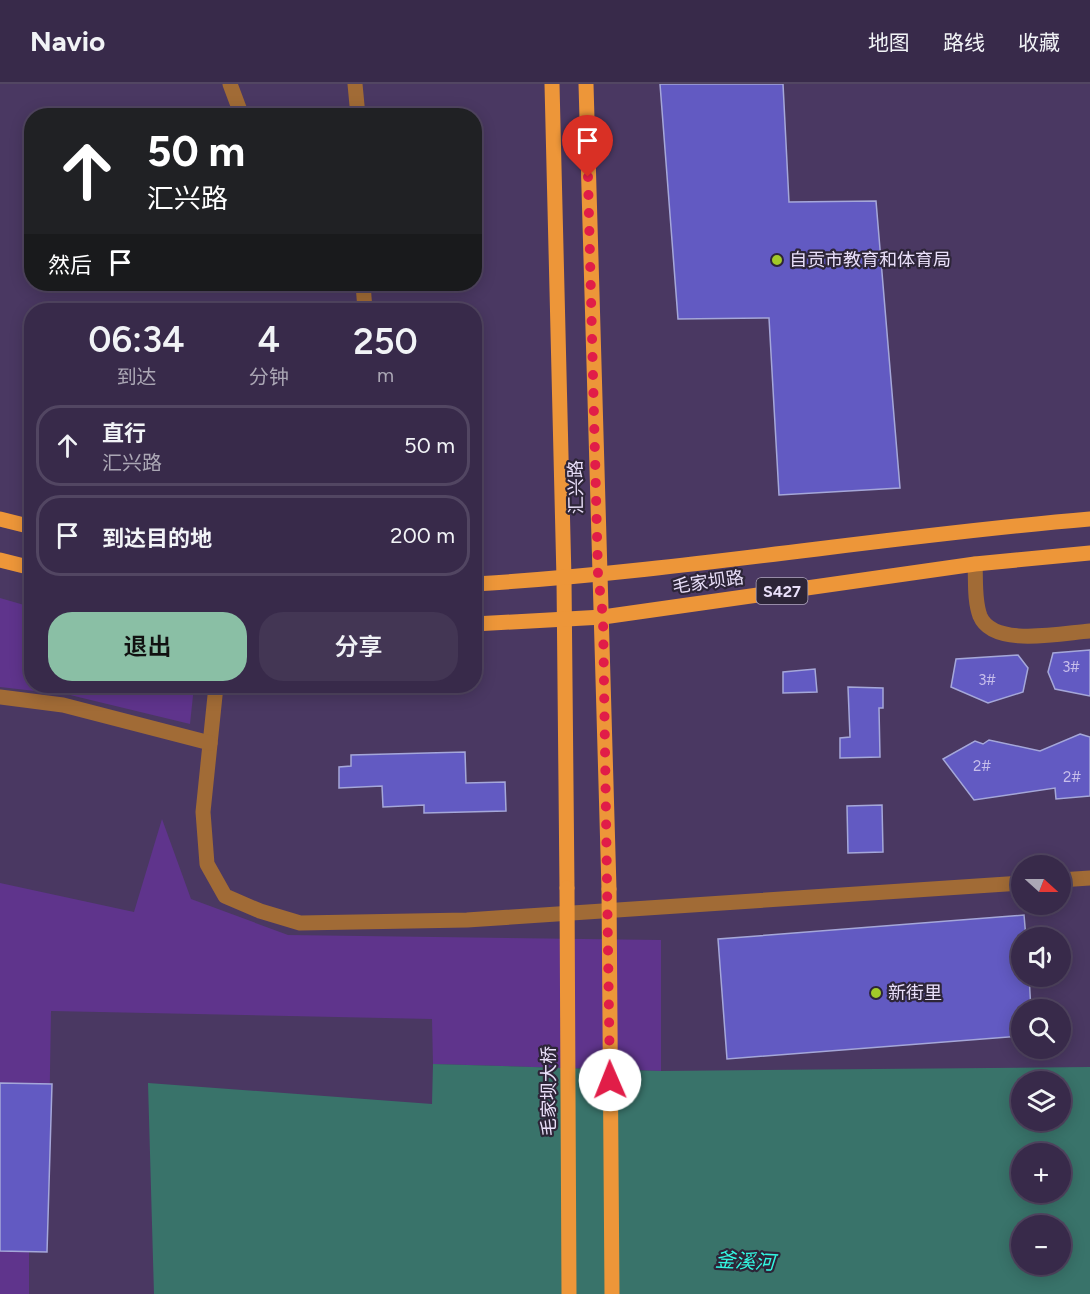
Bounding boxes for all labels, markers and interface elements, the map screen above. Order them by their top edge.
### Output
text: Navio [30,24,105,58]
text: 地图 [868,30,910,55]
text: 路线 [943,30,985,55]
text: 收藏 [1018,30,1060,55]
pin [562,115,613,177]
icon: arrive [571,124,604,157]
text: 50 m [147,126,245,177]
icon: ahead [48,132,126,210]
text: 汇兴路 [147,182,228,215]
icon: arrive [104,246,137,279]
place label: 自贡市教育和体育局 [789,249,951,271]
text: 然后 [48,252,92,279]
marker: 自贡市教育和体育局 [770,253,784,267]
text: 06:34 [88,318,185,361]
text: 4 [258,318,280,361]
text: 250 [353,320,418,363]
text: m [377,363,394,387]
text: 到达 [116,365,156,389]
text: 分钟 [249,365,289,389]
text: 直行 [102,420,146,447]
icon: ahead [51,429,84,462]
text: 50 m [404,432,455,459]
text: 汇兴路 [102,451,162,475]
street label: 汇兴路 [565,460,587,514]
icon: arrive [51,519,84,552]
text: 200 m [390,522,455,549]
text: 到达目的地 [102,525,212,552]
street label: 毛家坝路 [671,566,745,598]
road number: S427 [756,578,808,604]
button: 退出 [48,612,247,681]
button: 分享 [259,612,458,681]
house number: 3# [1062,658,1080,676]
house number: 3# [978,671,996,689]
house number: 2# [973,757,991,775]
house number: 2# [1063,768,1081,786]
north arrow [1011,855,1071,915]
map controls [1011,855,1071,1275]
button: sound [1011,927,1071,987]
place label: 新街里 [888,982,942,1004]
marker: 新街里 [869,986,883,1000]
button: search [1011,999,1071,1059]
street label: 毛家坝大桥 [538,1046,560,1136]
position arrow [578,1048,642,1112]
button: layers [1011,1071,1071,1131]
button: + [1011,1143,1071,1203]
button: − [1011,1215,1071,1275]
water label: 釜溪河 [714,1247,780,1275]

